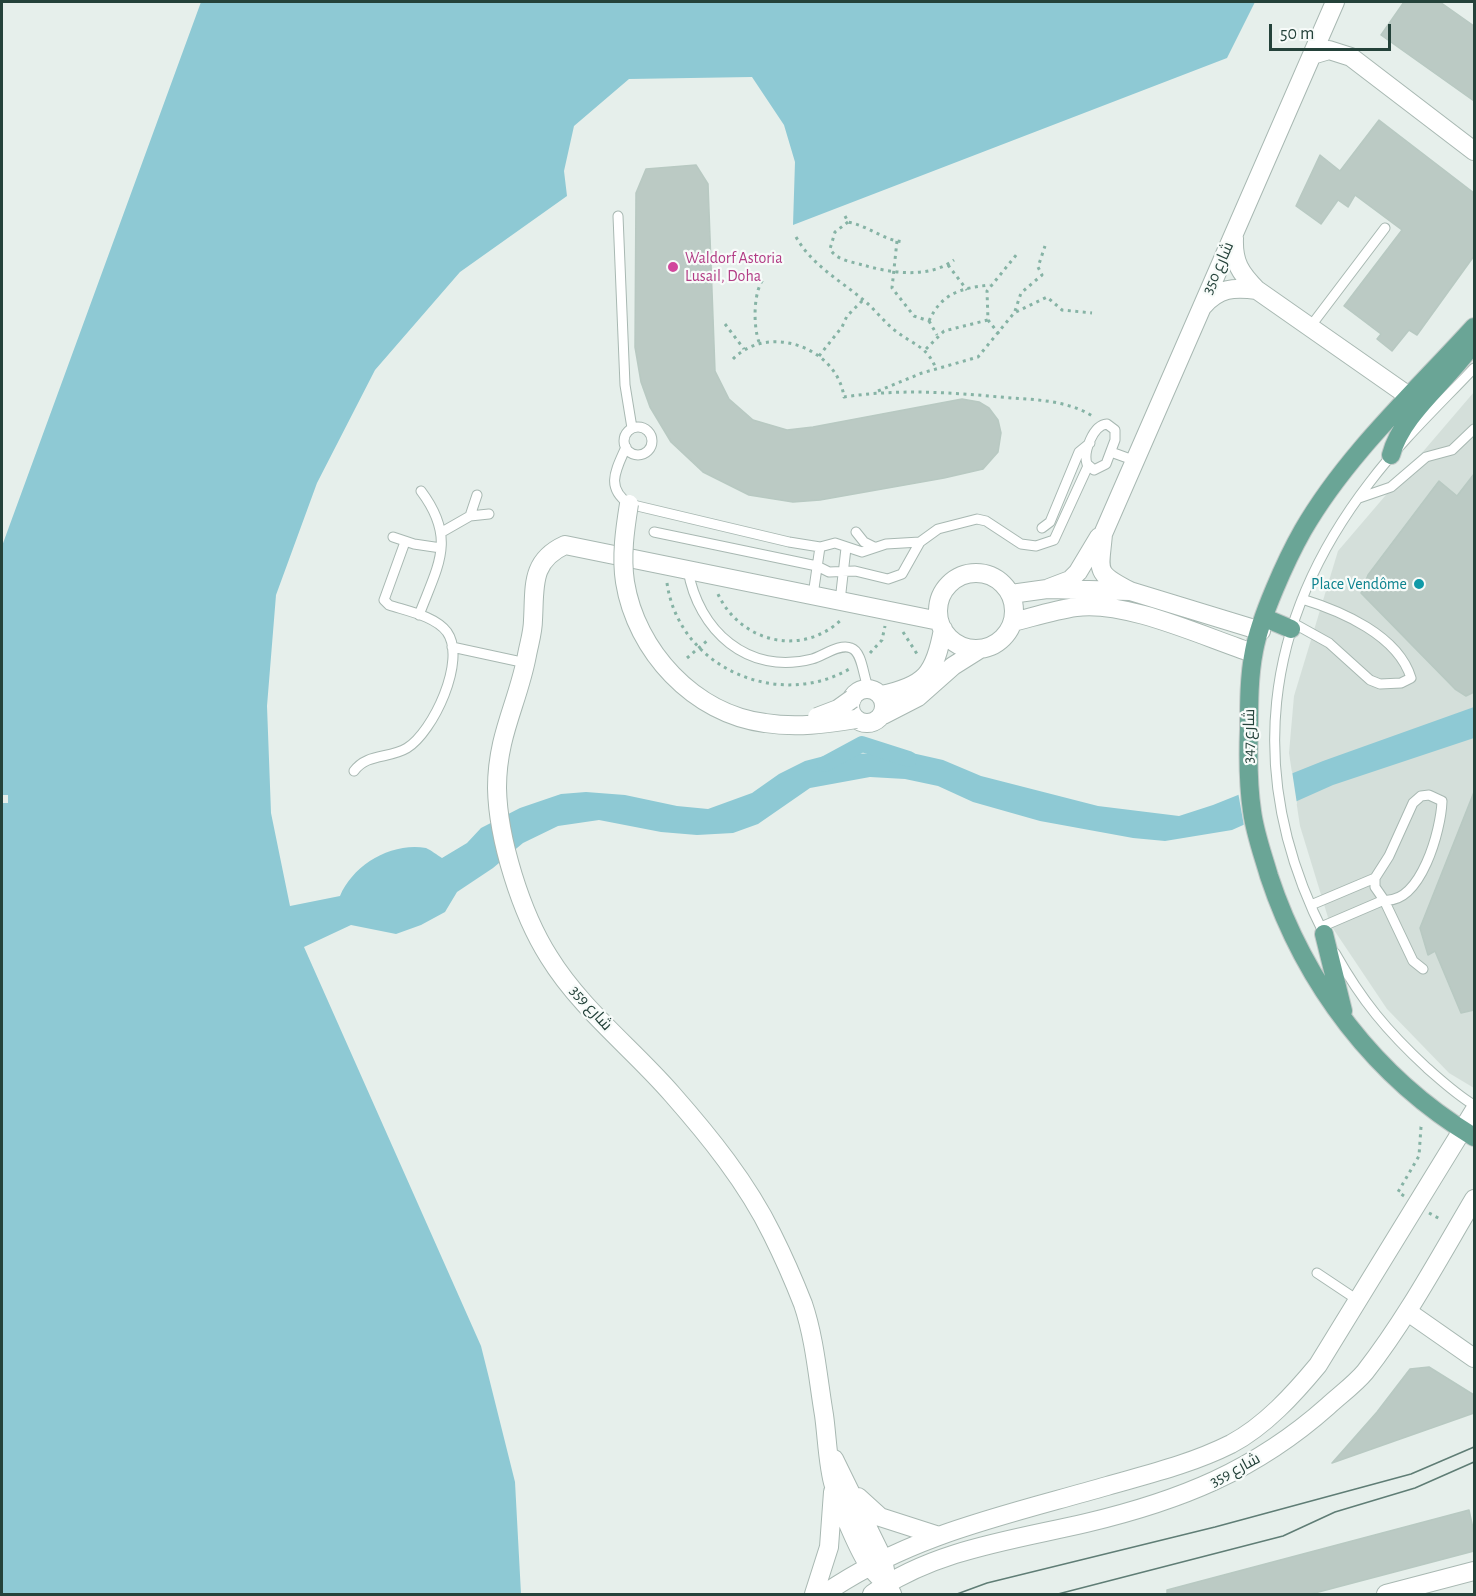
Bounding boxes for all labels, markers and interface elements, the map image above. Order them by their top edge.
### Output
scale bar [1272,12,1394,50]
text: 50 m [1280,25,1314,43]
street label: شارع 350 [1198,239,1238,297]
place label: Waldorf Astoria Lusail, Doha [685,248,783,286]
marker: Waldorf Astoria Lusail, Doha [666,260,680,274]
place label: Place Vendôme [1311,574,1407,594]
marker: Place Vendôme [1412,577,1426,591]
street label: شارع 347 [1239,709,1259,763]
street label: شارع 359 [566,981,616,1035]
street label: شارع 359 [1206,1449,1264,1491]

